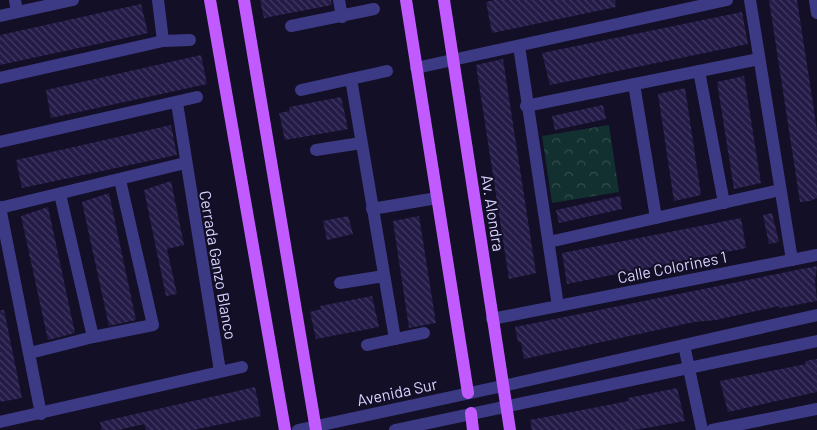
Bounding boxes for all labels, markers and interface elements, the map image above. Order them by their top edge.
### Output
street label: Av. Alondra [478,173,509,253]
street label: Cerrada Ganzo Blanco [196,189,241,341]
street label: Calle Colorines 1 [616,247,728,286]
street label: Avenida Sur [355,374,439,409]

